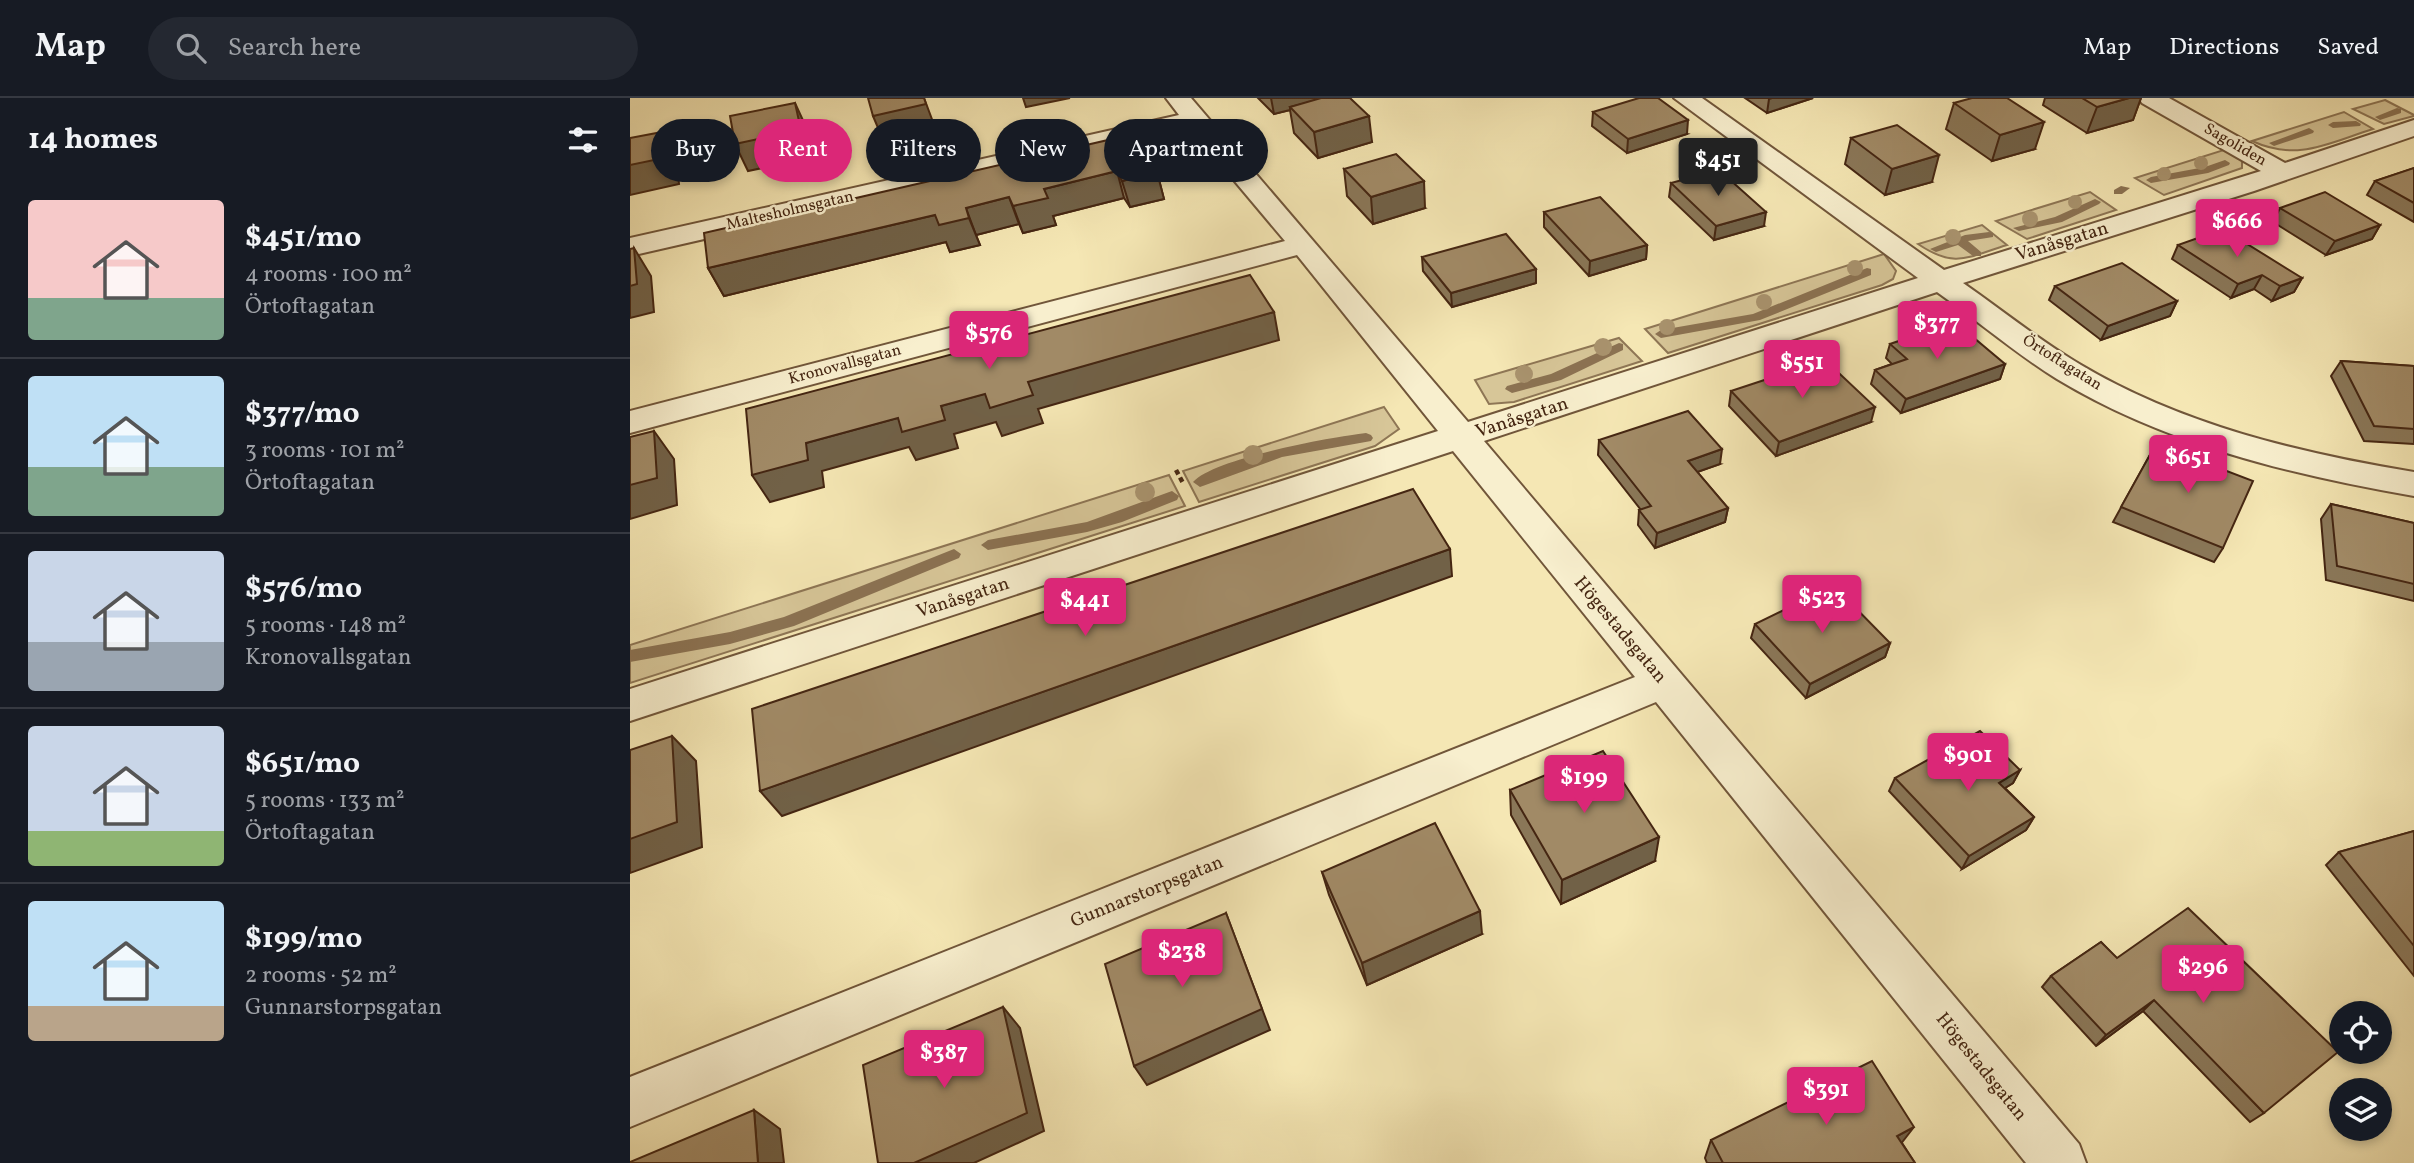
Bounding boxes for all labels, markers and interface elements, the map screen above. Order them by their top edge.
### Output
search box [148,17,638,80]
text: Map [35,25,106,71]
icon: search [172,29,210,67]
text: Search here [228,30,361,66]
text: Map [2083,31,2131,65]
text: Directions [2169,31,2279,65]
text: Saved [2317,31,2379,65]
street label: Sagoliden [2200,118,2270,172]
text: 14 homes [28,119,158,161]
chip: Buy [651,119,740,182]
chip: Rent [754,119,852,182]
chip: Filters [866,119,981,182]
chip: New [995,119,1090,182]
chip: Apartment [1104,119,1268,182]
icon: filters [564,121,602,159]
pin: $451 [1677,139,1759,198]
text: $451 [1695,145,1741,177]
street label: Maltesholmsgatan [724,186,856,236]
pin: $666 [2196,200,2278,259]
text: $666 [2212,206,2262,238]
street label: Vanåsgatan [2012,216,2112,268]
text: $451/mo [245,217,361,259]
icon: home [84,228,168,312]
text: 4 rooms · 100 m² [245,259,412,291]
text: Örtoftagatan [245,291,375,323]
pin: $377 [1896,302,1978,361]
text: $377 [1914,308,1960,340]
pin: $576 [948,312,1030,371]
text: $576 [965,318,1013,350]
street label: Örtoftagatan [2018,330,2106,396]
street label: Kronovallsgatan [786,339,904,391]
pin: $551 [1761,341,1843,400]
text: $551 [1780,347,1824,379]
street label: Vanåsgatan [1472,391,1572,445]
text: $377/mo [245,393,360,435]
icon: home [84,404,168,488]
text: 3 rooms · 101 m² [245,435,405,467]
pin: $651 [2147,436,2229,495]
text: $651 [2165,442,2211,474]
text: Örtoftagatan [245,467,375,499]
text: $576/mo [245,568,362,610]
street label: Vanåsgatan [913,571,1013,625]
street label: Högestadsgatan [1567,571,1673,689]
pin: $523 [1781,575,1863,635]
pin: $441 [1044,578,1126,638]
icon: home [84,579,168,663]
text: $523 [1798,582,1846,614]
text: $441 [1060,585,1110,617]
text: 5 rooms · 148 m² [245,610,406,642]
text: Kronovallsgatan [245,642,412,674]
pin: $901 [1927,734,2009,793]
text: $901 [1943,740,1993,772]
text: $651/mo [245,743,360,785]
icon: home [84,754,168,838]
pin: $199 [1543,756,1625,815]
text: $199 [1560,762,1608,794]
text: 5 rooms · 133 m² [245,785,405,817]
text: Örtoftagatan [245,817,375,849]
street label: Gunnarstorpsgatan [1067,849,1227,935]
text: $199/mo [245,918,362,960]
icon: home [84,929,168,1013]
pin: $238 [1141,930,1223,989]
text: $238 [1158,936,1206,968]
pin: $296 [2162,946,2244,1005]
text: $296 [2178,952,2228,984]
text: 2 rooms · 52 m² [245,960,397,992]
text: Gunnarstorpsgatan [245,992,442,1024]
map controls [2329,1001,2392,1141]
button: locate [2329,1001,2392,1064]
street label: Högestadsgatan [1929,1007,2033,1127]
pin: $387 [903,1030,985,1090]
text: $387 [920,1037,968,1069]
pin: $391 [1785,1068,1867,1127]
text: $391 [1803,1074,1849,1106]
button: layers [2329,1078,2392,1141]

